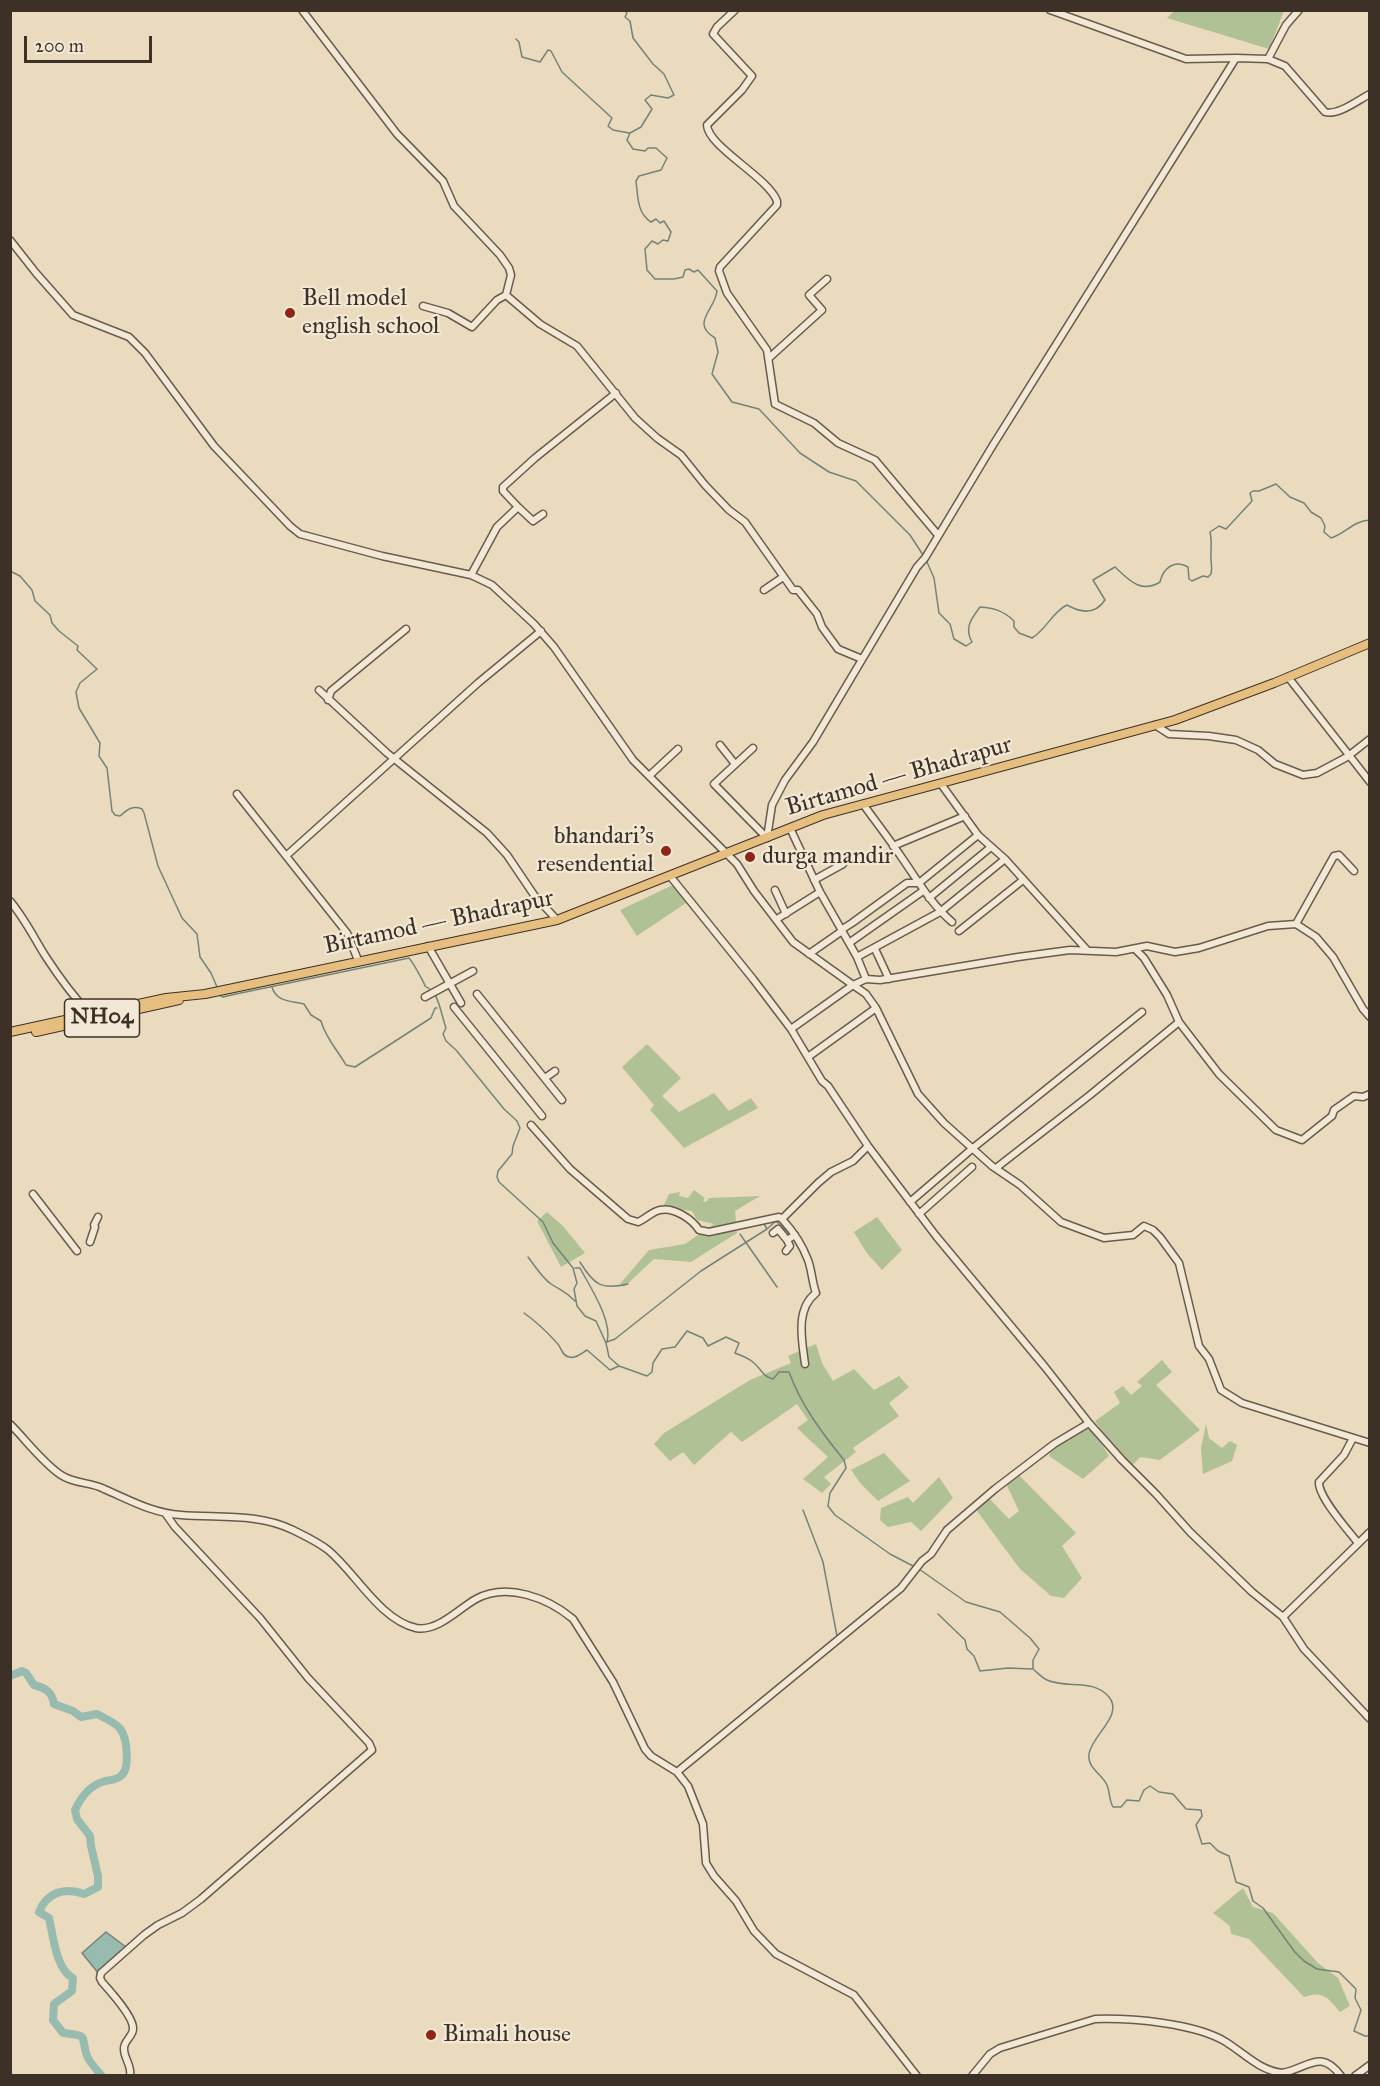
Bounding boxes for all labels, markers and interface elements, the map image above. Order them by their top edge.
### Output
scale bar [27,24,154,62]
text: 200 m [35,35,84,57]
place label: Bell model english school [302,285,440,341]
marker: Bell model english school [283,306,297,320]
street label: Birtamod — Bhadrapur [783,731,1015,823]
place label: bhandari's resendential [537,823,654,879]
place label: durga mandir [762,843,893,871]
marker: bhandari's resendential [659,844,673,858]
marker: durga mandir [743,850,757,864]
street label: Birtamod — Bhadrapur [322,885,556,961]
road number: NH04 [64,999,140,1037]
place label: Bimali house [443,2021,571,2049]
marker: Bimali house [424,2028,438,2042]

